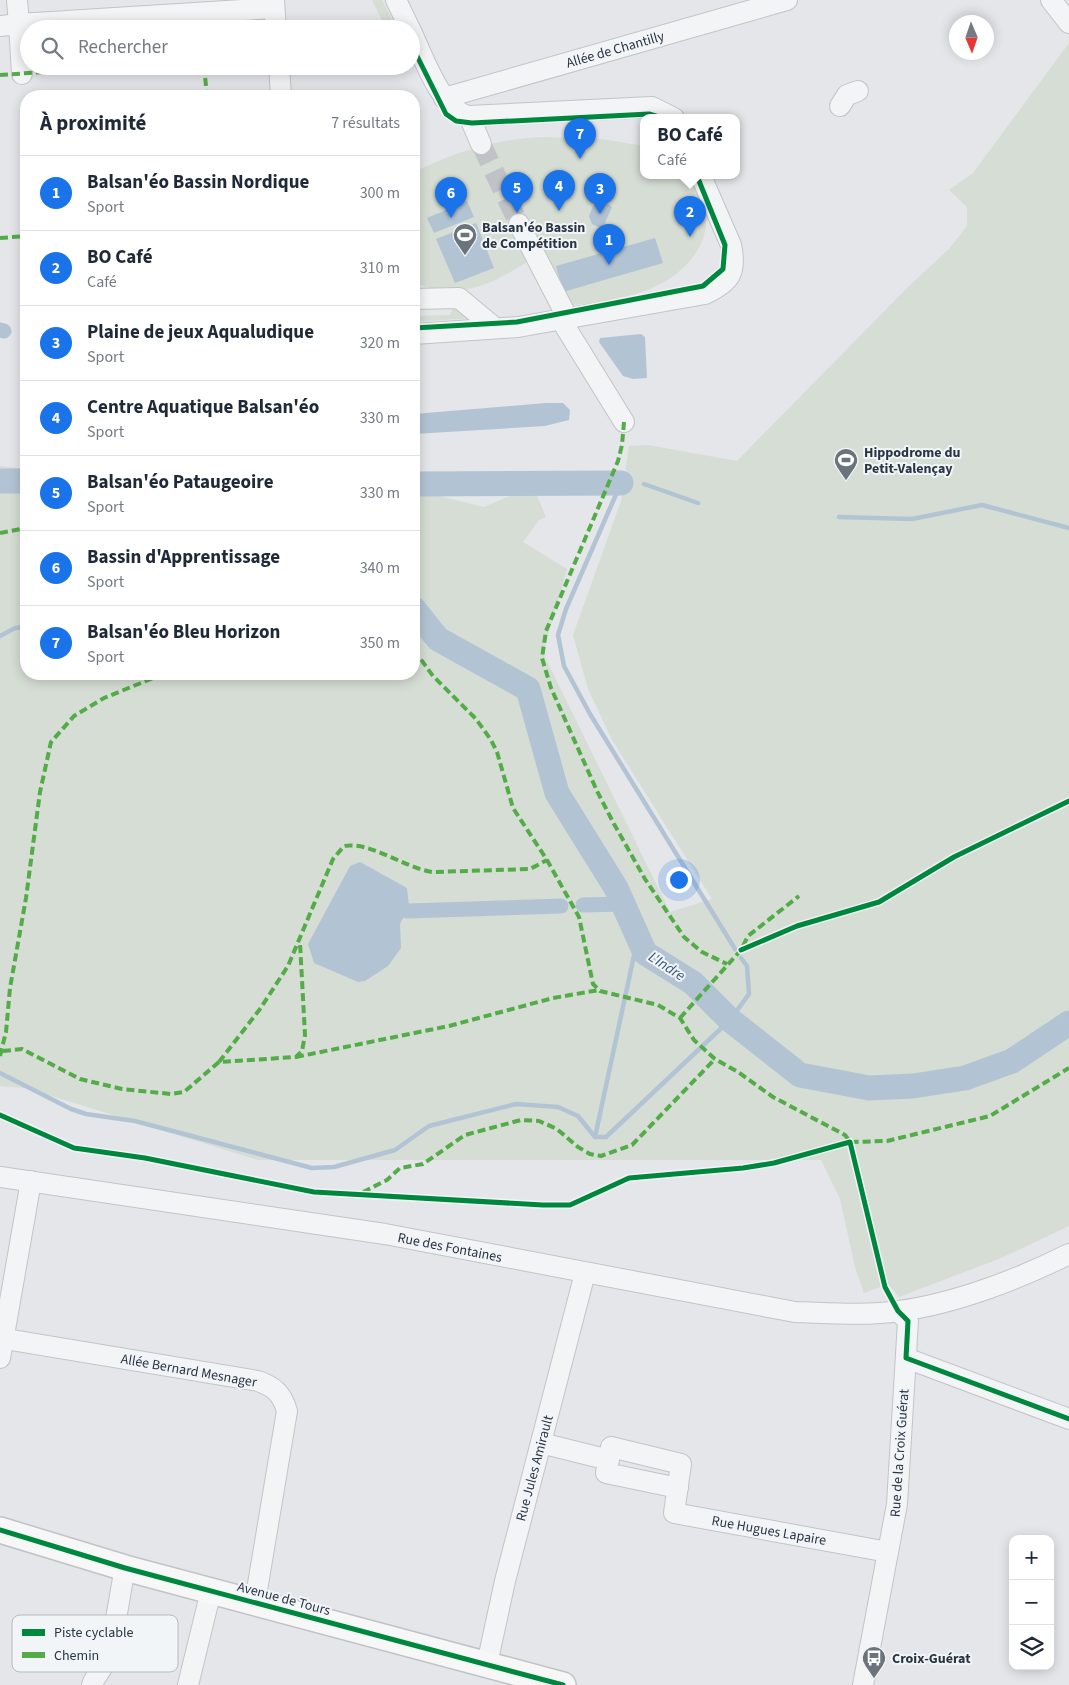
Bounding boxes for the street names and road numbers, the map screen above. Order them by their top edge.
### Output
street label: Allée de Chantilly [564,26,667,74]
street label: Rue des Fontaines [396,1228,504,1268]
street label: Allée Bernard Mesnager [119,1349,259,1393]
street label: Rue de la Croix Guérat [886,1388,914,1518]
street label: Rue Jules Amirault [511,1413,559,1523]
street label: Rue Hugues Lapaire [710,1511,828,1551]
street label: Avenue de Tours [235,1577,333,1621]

